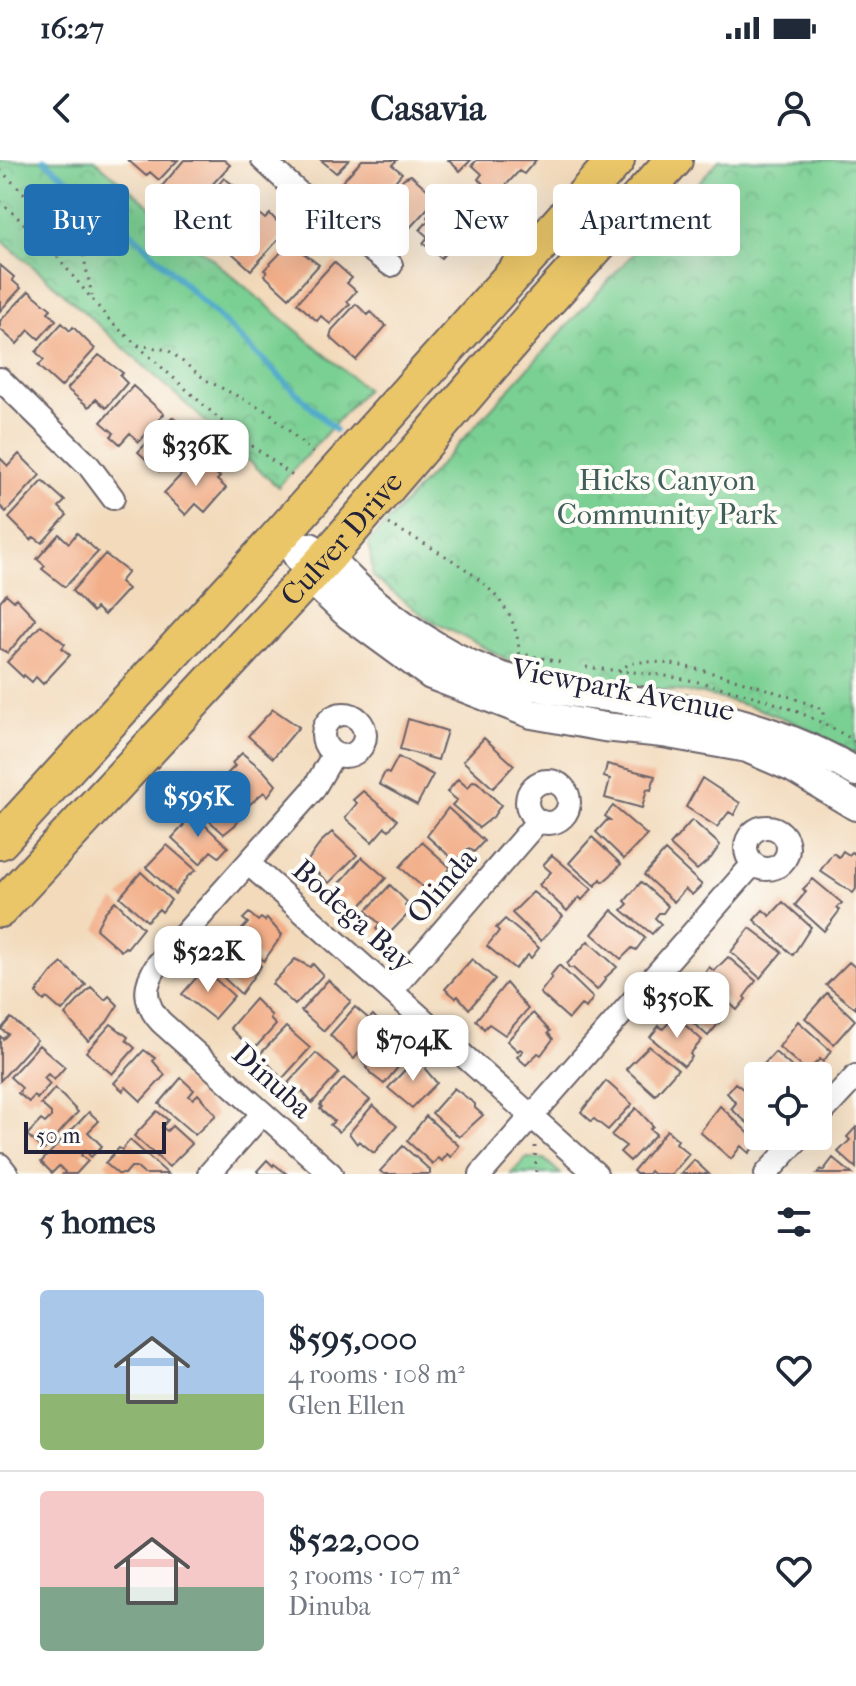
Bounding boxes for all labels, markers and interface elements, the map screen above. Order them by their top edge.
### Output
text: 16:27 [40,11,104,46]
icon: back [40,86,84,130]
icon: person [772,86,816,130]
text: Casavia [370,87,486,129]
chip: Buy [24,184,129,256]
chip: Rent [145,184,260,256]
chip: Filters [276,184,409,256]
chip: New [425,184,537,256]
chip: Apartment [553,184,740,256]
pin: $336K [140,420,252,488]
text: $336K [162,430,230,461]
park label: Hicks Canyon Community Park [557,463,778,532]
street label: Culver Drive [273,464,410,613]
street label: Viewpark Avenue [508,651,738,729]
pin: $595K [142,771,254,839]
text: $595K [163,781,233,812]
street label: Olinda [400,840,485,931]
street label: Bodega Bay [285,852,422,980]
pin: $522K [152,926,264,994]
text: $522K [172,936,244,967]
pin: $350K [621,972,733,1040]
text: $350K [642,982,712,1013]
pin: $704K [357,1015,469,1083]
text: $704K [375,1025,451,1056]
street label: Dinuba [225,1036,320,1127]
map controls [744,1062,832,1150]
button: locate [744,1062,832,1150]
scale bar [24,1118,166,1154]
text: 50 m [36,1123,81,1149]
icon: filters [772,1200,816,1244]
text: 5 homes [40,1202,155,1242]
text: $595,000 [288,1319,417,1359]
icon: home [104,1322,200,1418]
icon: heart [772,1348,816,1392]
text: 4 rooms · 108 m² [288,1359,465,1390]
text: Glen Ellen [288,1390,405,1421]
text: $522,000 [288,1520,420,1560]
icon: home [104,1523,200,1619]
icon: heart [772,1549,816,1593]
text: 3 rooms · 107 m² [288,1560,460,1591]
text: Dinuba [288,1591,371,1622]

